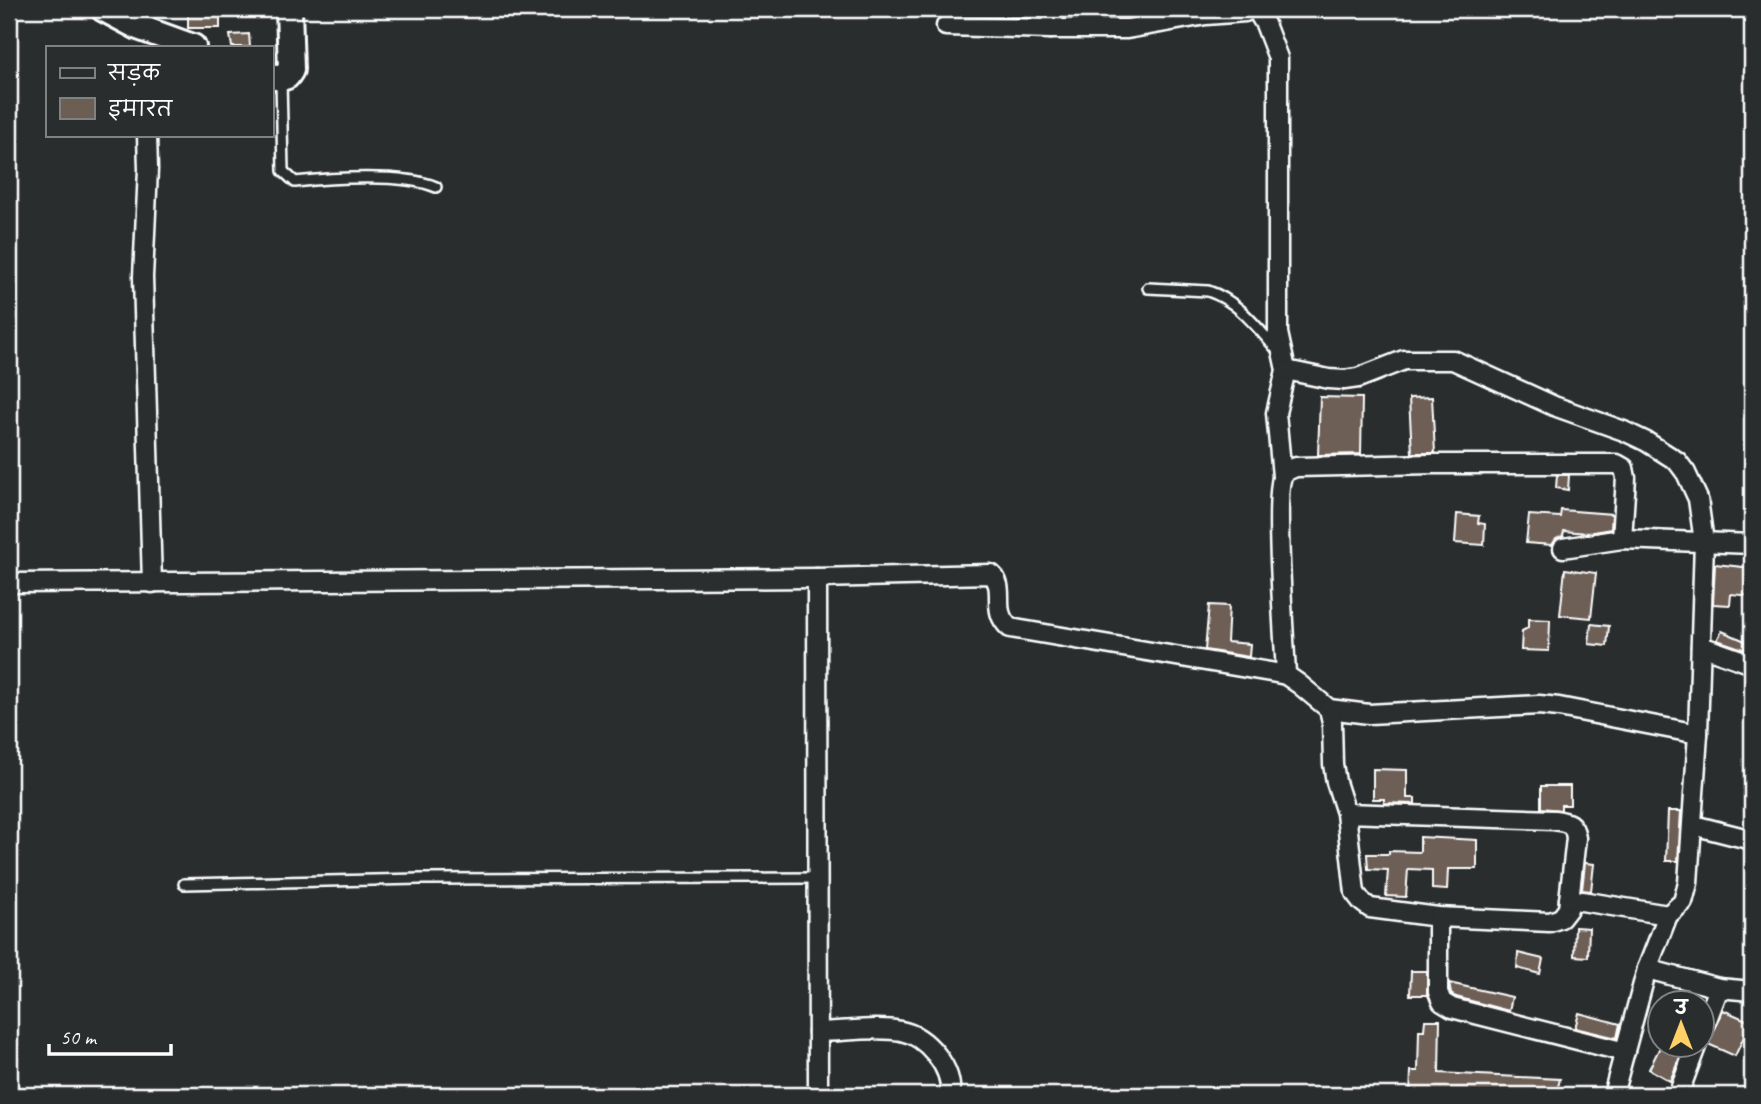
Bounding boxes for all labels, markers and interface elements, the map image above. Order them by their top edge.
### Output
legend [46,46,273,136]
text: सड़क [107,60,161,86]
text: इमारत [108,96,174,122]
north arrow [1646,988,1716,1058]
text: उ [1673,996,1690,1020]
scale bar [49,1013,172,1057]
text: 50 m [60,1024,98,1050]

